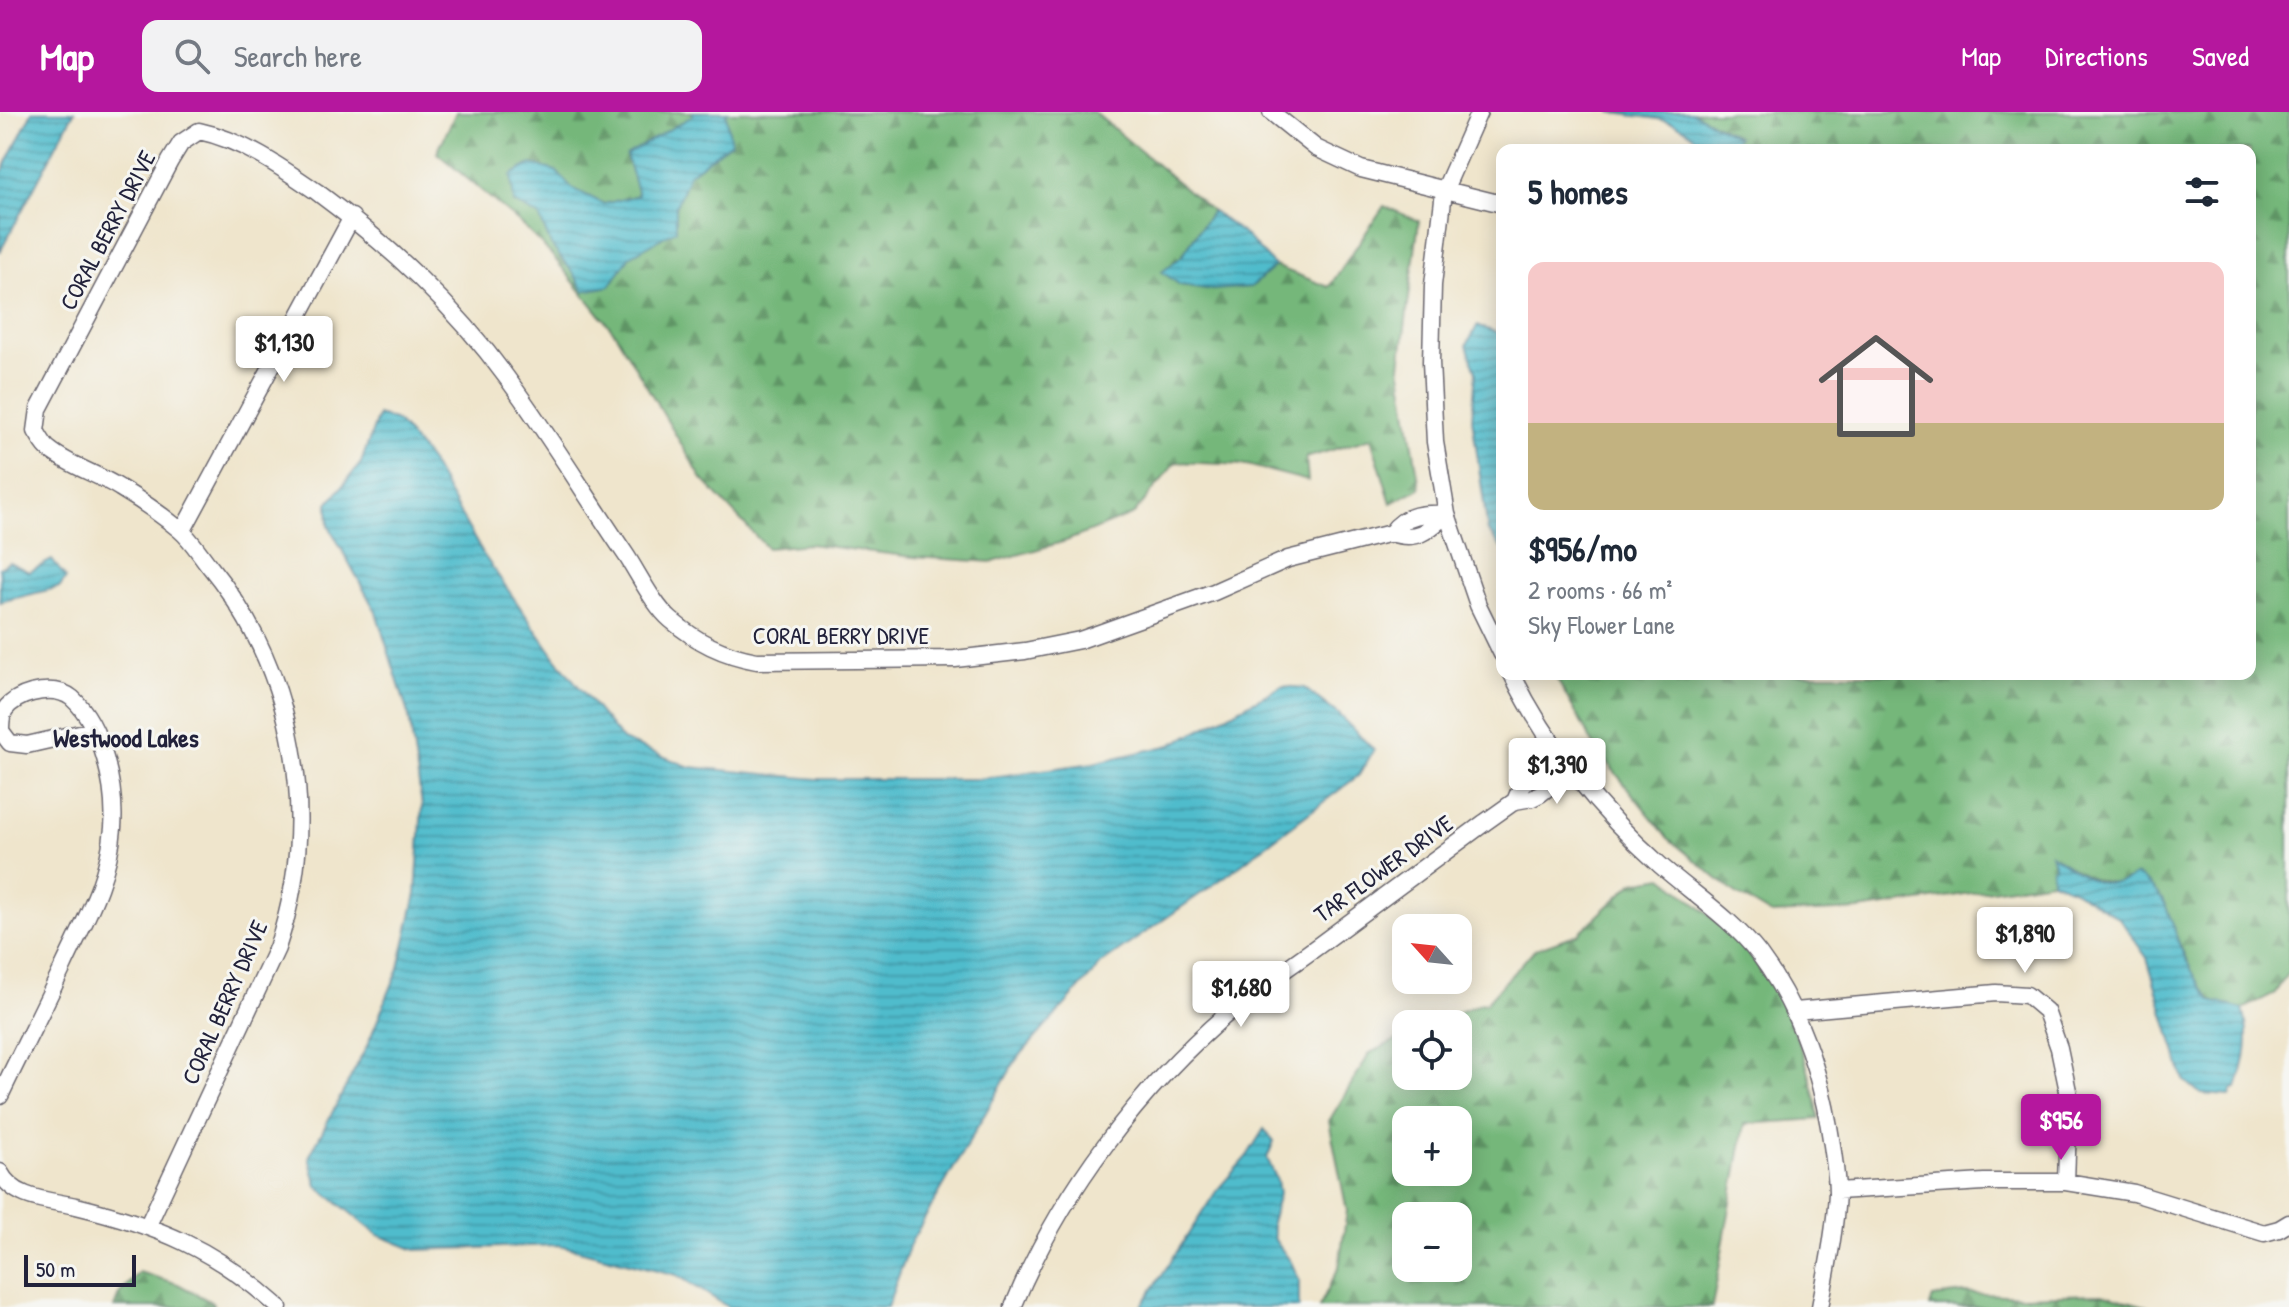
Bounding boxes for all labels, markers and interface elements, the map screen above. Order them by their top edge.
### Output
search box [142,20,702,92]
text: Map [40,30,94,82]
icon: search [170,34,214,78]
text: Search here [234,36,362,76]
text: Map [1961,37,2001,75]
text: Directions [2045,37,2148,75]
text: Saved [2192,37,2249,75]
street label: CORAL BERRY DRIVE [51,144,163,315]
text: 5 homes [1528,169,1628,215]
icon: filters [2180,170,2224,214]
icon: home [1804,314,1948,458]
pin: $1,130 [219,316,349,384]
text: $1,130 [254,324,314,359]
text: $956/mo [1528,526,1637,572]
text: 2 rooms · 66 m² [1528,572,1672,607]
text: Sky Flower Lane [1528,607,1675,642]
street label: CORAL BERRY DRIVE [753,619,930,651]
district label: Westwood Lakes [53,720,199,755]
pin: $1,390 [1492,738,1622,806]
text: $1,390 [1527,746,1587,781]
street label: TAR FLOWER DRIVE [1307,806,1459,929]
pin: $1,890 [1960,907,2090,975]
north arrow [1392,914,1472,994]
map controls [1392,914,1472,1282]
street label: CORAL BERRY DRIVE [174,915,275,1089]
text: $1,890 [1995,915,2055,950]
pin: $1,680 [1176,961,1306,1029]
text: $1,680 [1210,969,1272,1004]
button: locate [1392,1010,1472,1090]
pin: $956 [2014,1094,2108,1162]
text: $956 [2039,1102,2083,1137]
button: + [1392,1106,1472,1186]
button: − [1392,1202,1472,1282]
scale bar [24,1251,136,1287]
text: 50 m [36,1254,75,1284]

